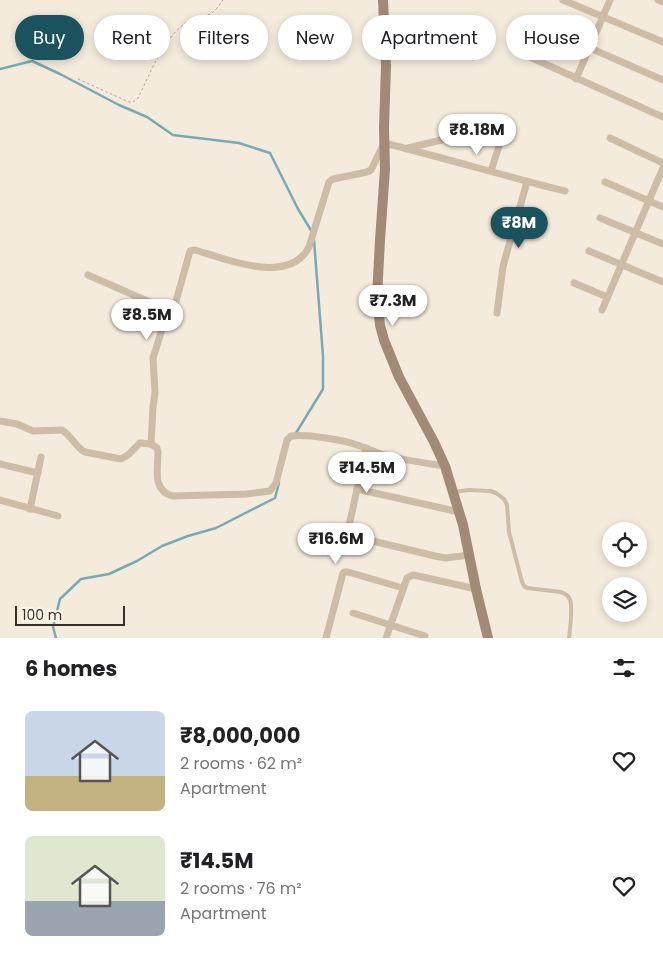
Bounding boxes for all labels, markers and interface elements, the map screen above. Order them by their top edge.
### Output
chip: Buy [15,15,84,60]
chip: Rent [94,15,170,60]
chip: Filters [180,15,268,60]
chip: New [278,15,352,60]
chip: Apartment [362,15,496,60]
chip: House [506,15,598,60]
pin: ₹8.18M [436,114,518,156]
text: ₹8.18M [449,118,505,141]
pin: ₹8M [495,206,543,249]
text: ₹8M [502,211,536,234]
pin: ₹7.3M [358,284,428,327]
text: ₹7.3M [369,289,417,312]
pin: ₹8.5M [112,298,182,341]
text: ₹8.5M [122,303,172,326]
pin: ₹14.5M [326,452,408,494]
text: ₹14.5M [339,456,395,479]
pin: ₹16.6M [295,522,377,565]
map controls [602,522,647,622]
button: locate [602,522,647,567]
text: ₹16.6M [308,527,364,550]
button: layers [602,577,647,622]
scale bar [15,603,125,626]
text: 100 m [22,605,62,625]
text: 6 homes [25,654,117,683]
icon: filters [610,654,638,682]
text: ₹8,000,000 [180,721,300,750]
icon: home [65,731,125,791]
icon: heart [610,747,638,775]
text: 2 rooms · 62 m² [180,752,302,775]
text: Apartment [180,777,267,800]
text: ₹14.5M [180,846,254,875]
icon: home [65,856,125,916]
icon: heart [610,872,638,900]
text: 2 rooms · 76 m² [180,877,302,900]
text: Apartment [180,902,267,925]

